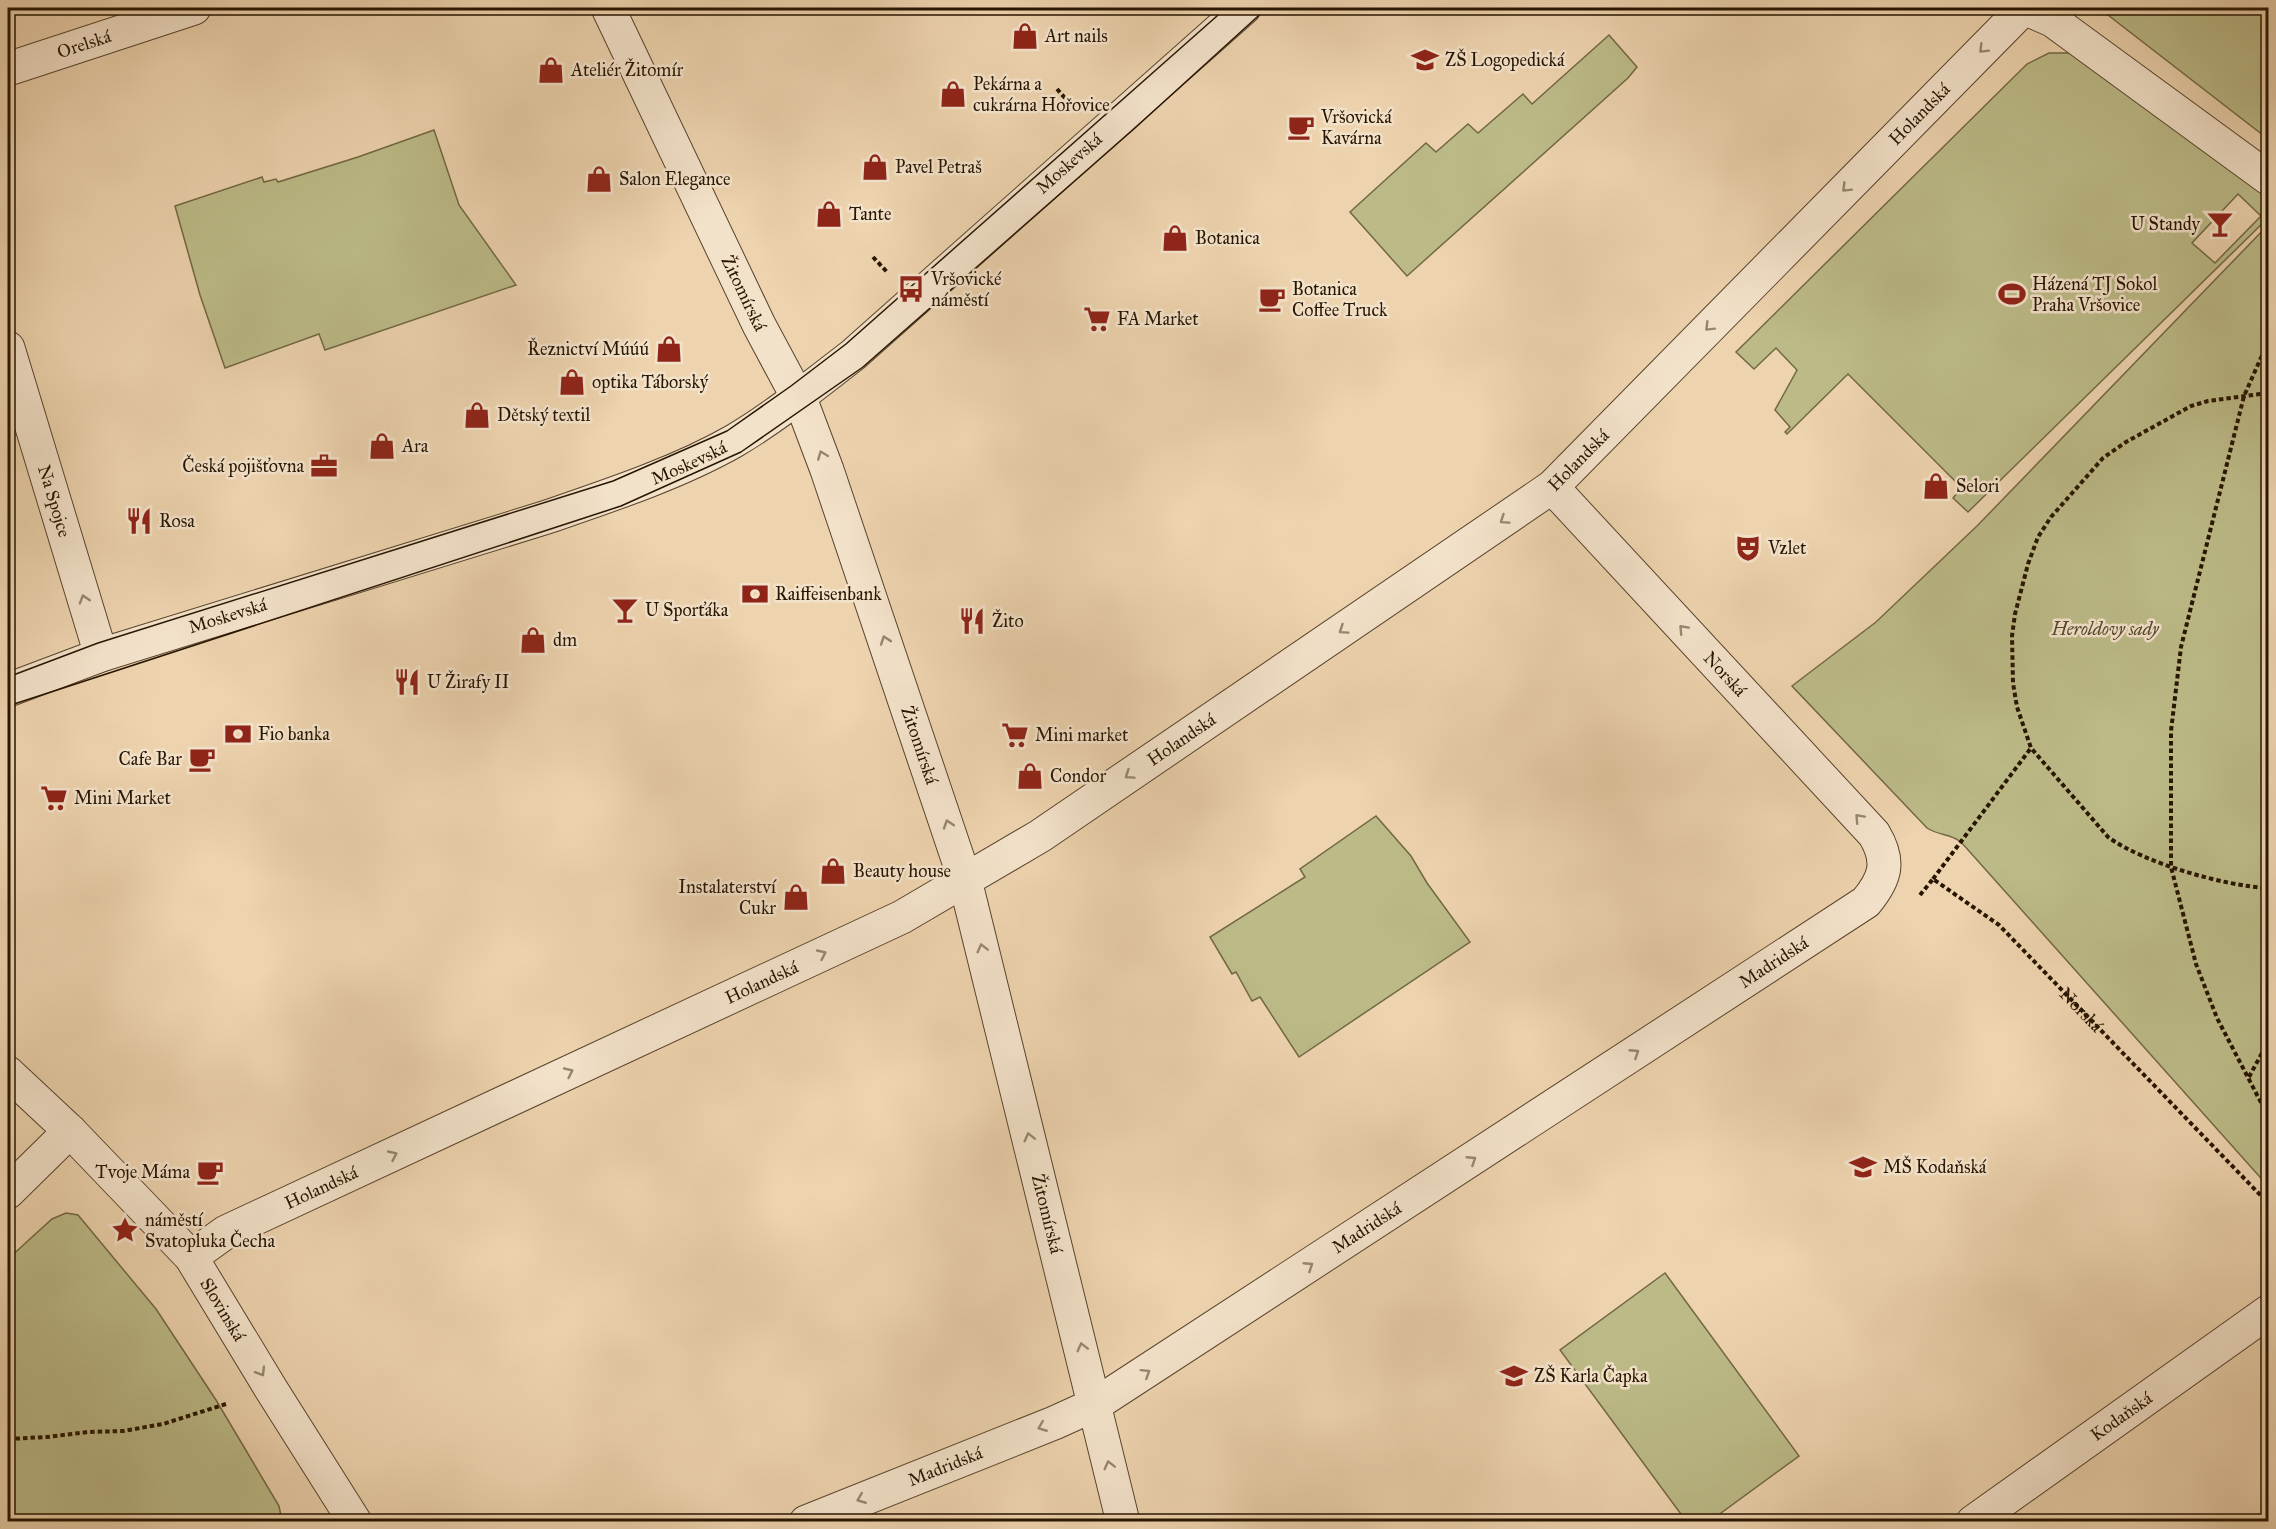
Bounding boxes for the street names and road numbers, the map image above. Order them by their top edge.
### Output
street label: Orelská [54,25,114,63]
street label: Holandská [1884,78,1955,150]
street label: Moskevská [1031,128,1107,198]
street label: Žitomírská [717,251,771,335]
street label: Holandská [1543,424,1614,496]
street label: Moskevská [648,436,731,490]
street label: Na Spojce [33,462,76,540]
street label: Moskevská [186,593,270,638]
street label: Norská [1699,647,1751,701]
street label: Žitomírská [896,703,943,787]
street label: Holandská [1143,708,1220,771]
street label: Madridská [1735,931,1813,993]
street label: Holandská [722,956,802,1009]
street label: Norská [2055,983,2108,1037]
street label: Holandská [281,1161,362,1214]
street label: Žitomírská [1027,1171,1068,1256]
street label: Madridská [1328,1197,1406,1258]
street label: Slovinská [195,1274,251,1346]
street label: Kodaňská [2086,1387,2157,1446]
street label: Madridská [905,1441,986,1491]

